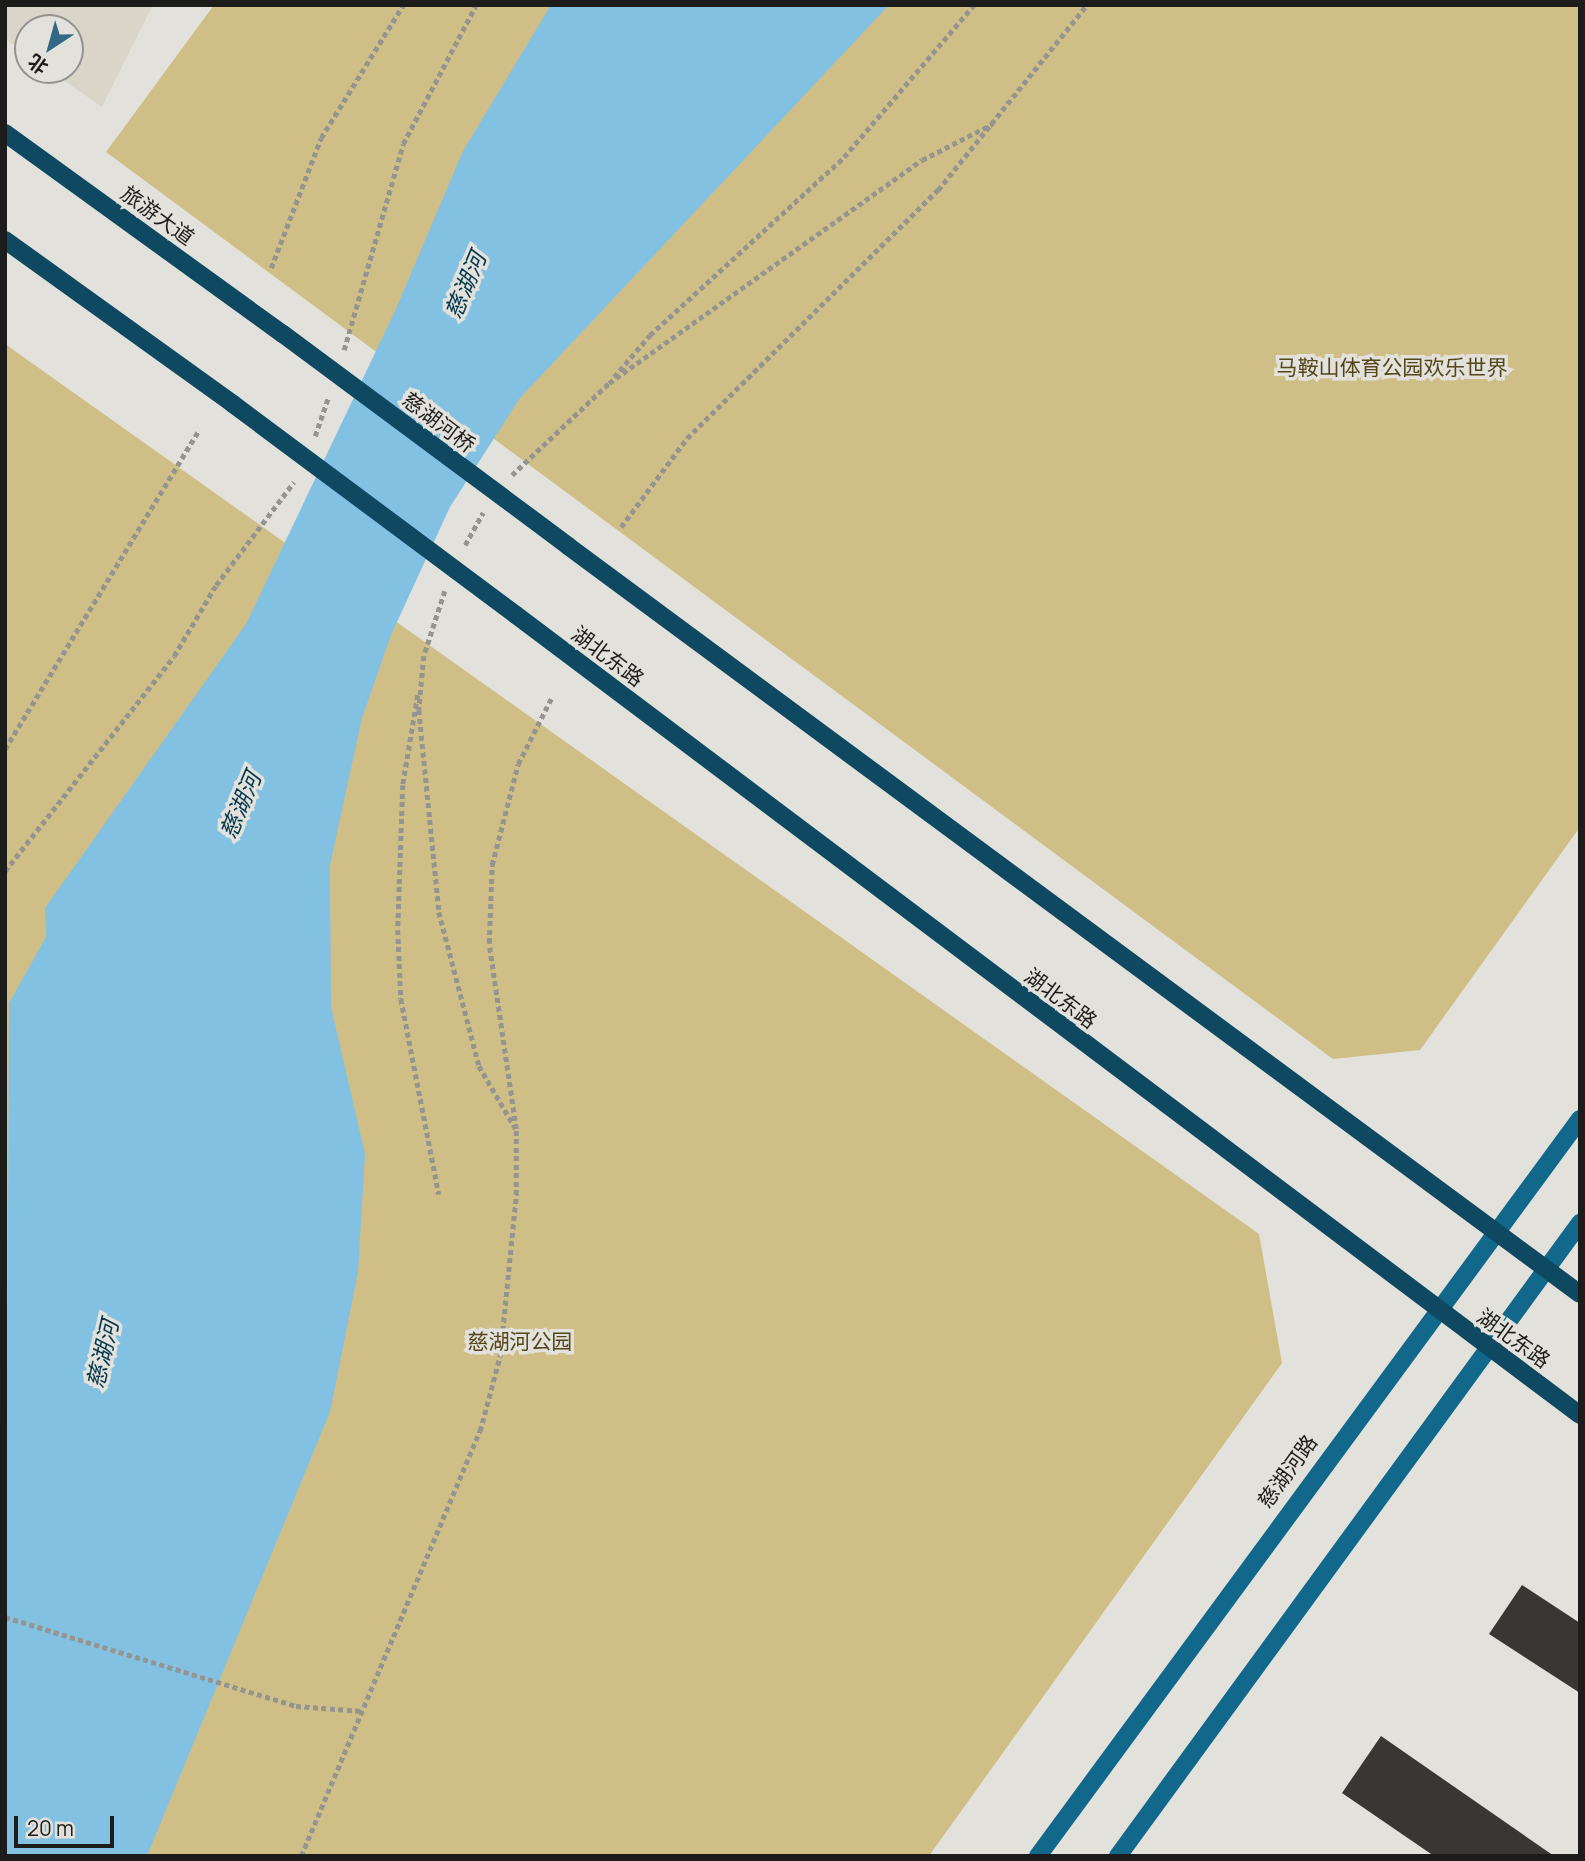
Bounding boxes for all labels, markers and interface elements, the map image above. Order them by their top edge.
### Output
north arrow [14,14,84,84]
text: 北 [23,48,53,80]
street label: 旅游大道 [117,180,199,250]
water label: 慈湖河 [439,248,491,322]
park label: 马鞍山体育公园欢乐世界 [1277,354,1507,380]
street label: 慈湖河桥 [398,387,480,457]
street label: 湖北东路 [567,621,649,691]
water label: 慈湖河 [214,768,266,842]
street label: 湖北东路 [1020,963,1102,1033]
street label: 湖北东路 [1473,1303,1555,1373]
water label: 慈湖河 [81,1317,123,1391]
park label: 慈湖河公园 [468,1328,572,1354]
street label: 慈湖河路 [1252,1430,1322,1512]
scale bar [18,1801,117,1845]
text: 20 m [27,1814,74,1842]

